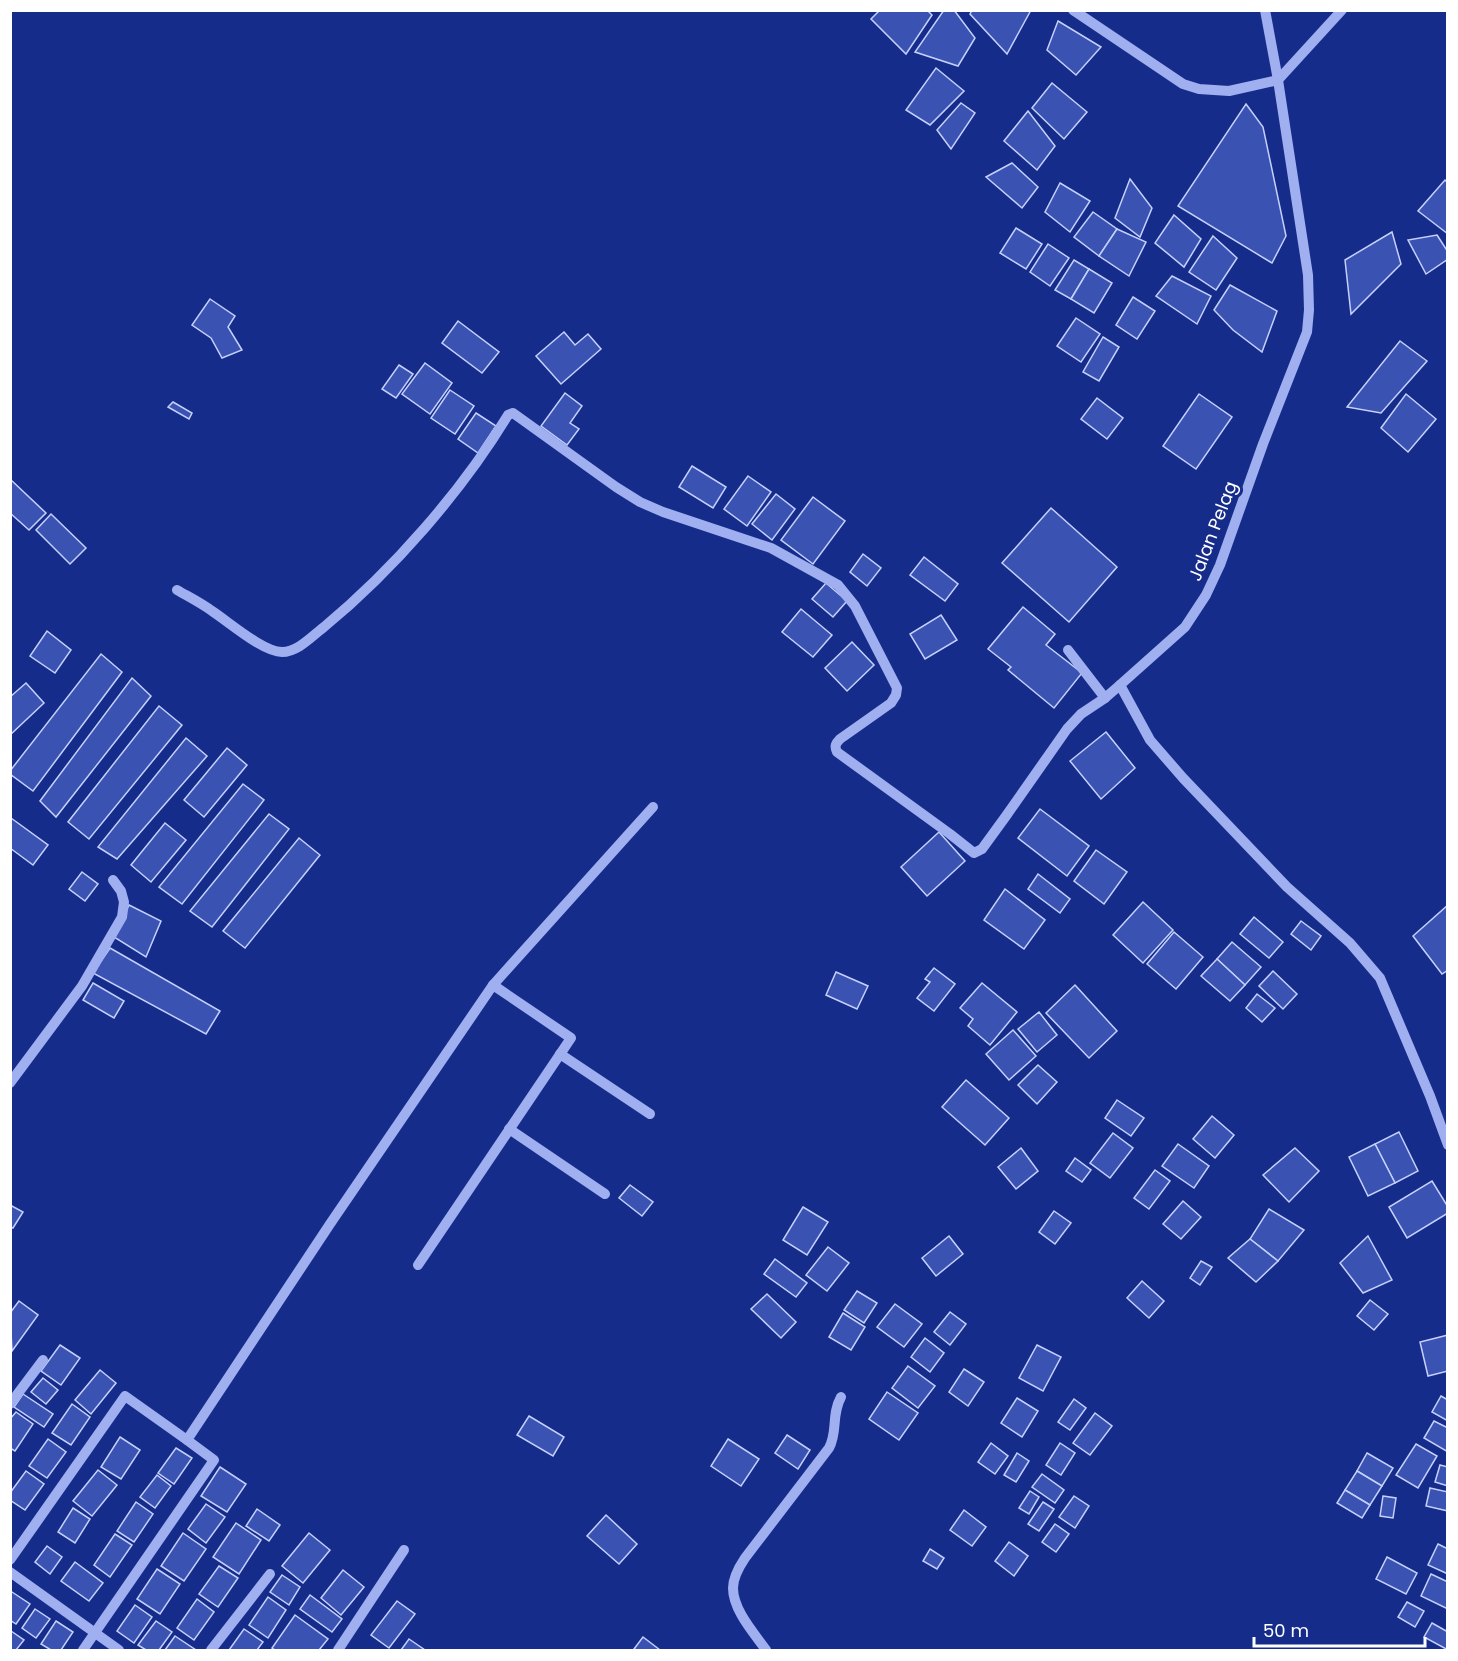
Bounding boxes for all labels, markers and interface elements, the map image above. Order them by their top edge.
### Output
street label: Jalan Pelag [1182,477,1243,584]
scale bar [1254,1610,1425,1648]
text: 50 m [1263,1618,1309,1643]

